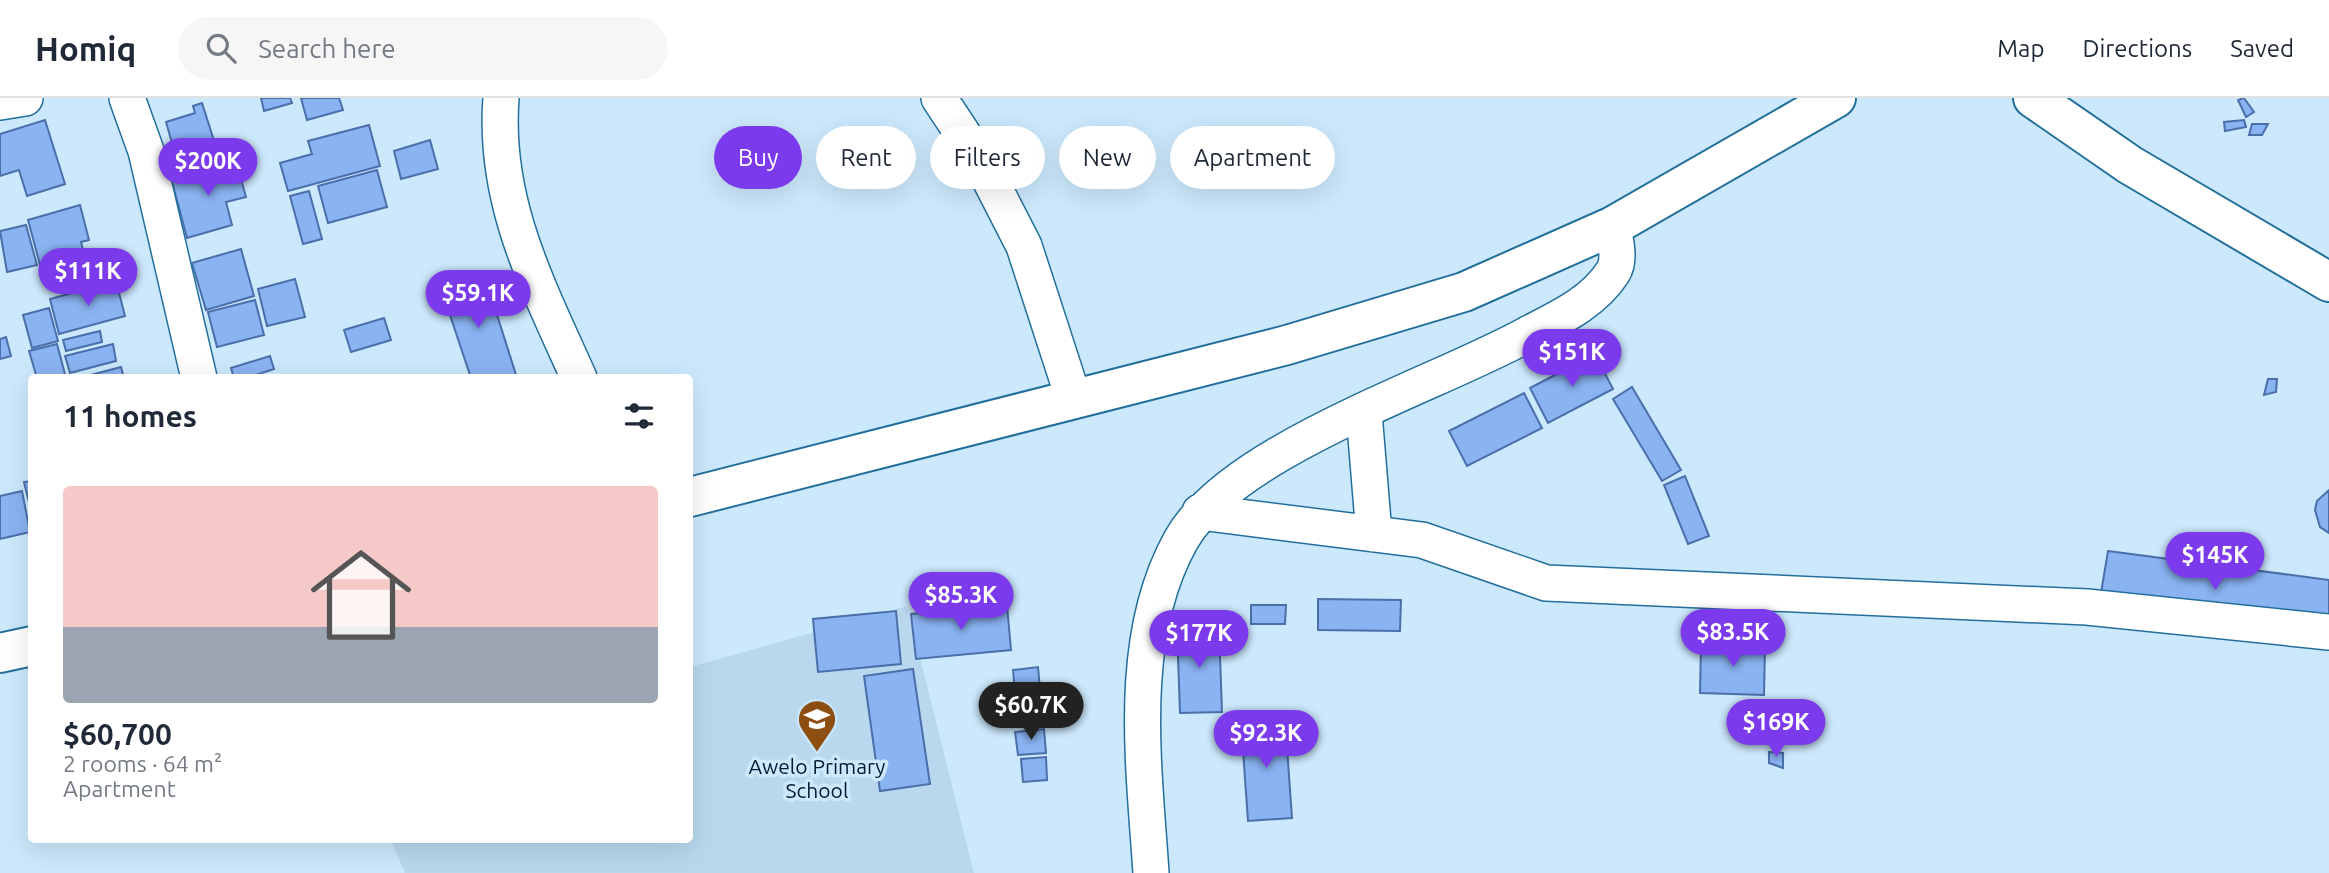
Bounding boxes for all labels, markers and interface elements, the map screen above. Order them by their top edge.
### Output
search box [178,17,668,80]
icon: search [202,29,240,67]
text: Homiq [35,30,136,67]
text: Search here [258,34,396,63]
text: Map [1997,35,2044,62]
text: Directions [2082,35,2192,62]
text: Saved [2230,35,2294,62]
chip: Buy [714,126,802,189]
chip: Rent [816,126,916,189]
chip: Filters [930,126,1045,189]
chip: New [1059,126,1156,189]
chip: Apartment [1170,126,1335,189]
pin: $200K [159,139,257,198]
text: $200K [174,148,242,173]
pin: $111K [39,248,137,308]
text: $111K [54,258,122,283]
pin: $59.1K [421,271,535,330]
text: $59.1K [442,280,514,305]
pin: $151K [1523,330,1621,389]
text: $151K [1538,339,1606,364]
icon: filters [620,397,658,435]
text: 11 homes [63,399,197,433]
icon: home [298,532,424,658]
pin: $145K [2166,532,2264,592]
text: $145K [2181,542,2249,567]
pin: $85.3K [904,573,1018,632]
text: $85.3K [925,582,997,607]
pin: $177K [1150,610,1248,670]
pin: $83.5K [1676,610,1790,669]
text: $83.5K [1697,619,1769,644]
text: $177K [1165,620,1233,645]
pin: $60.7K [974,682,1088,742]
text: $60.7K [995,692,1067,717]
school or university icon: Awelo Primary School [796,698,838,753]
pin: $169K [1727,700,1825,759]
text: $169K [1742,709,1810,734]
pin: $92.3K [1209,710,1323,770]
text: $60,700 [63,717,172,751]
text: $92.3K [1230,720,1302,745]
text: 2 rooms · 64 m² [63,751,222,776]
place label: Awelo Primary School [749,754,885,802]
text: Apartment [63,776,176,801]

